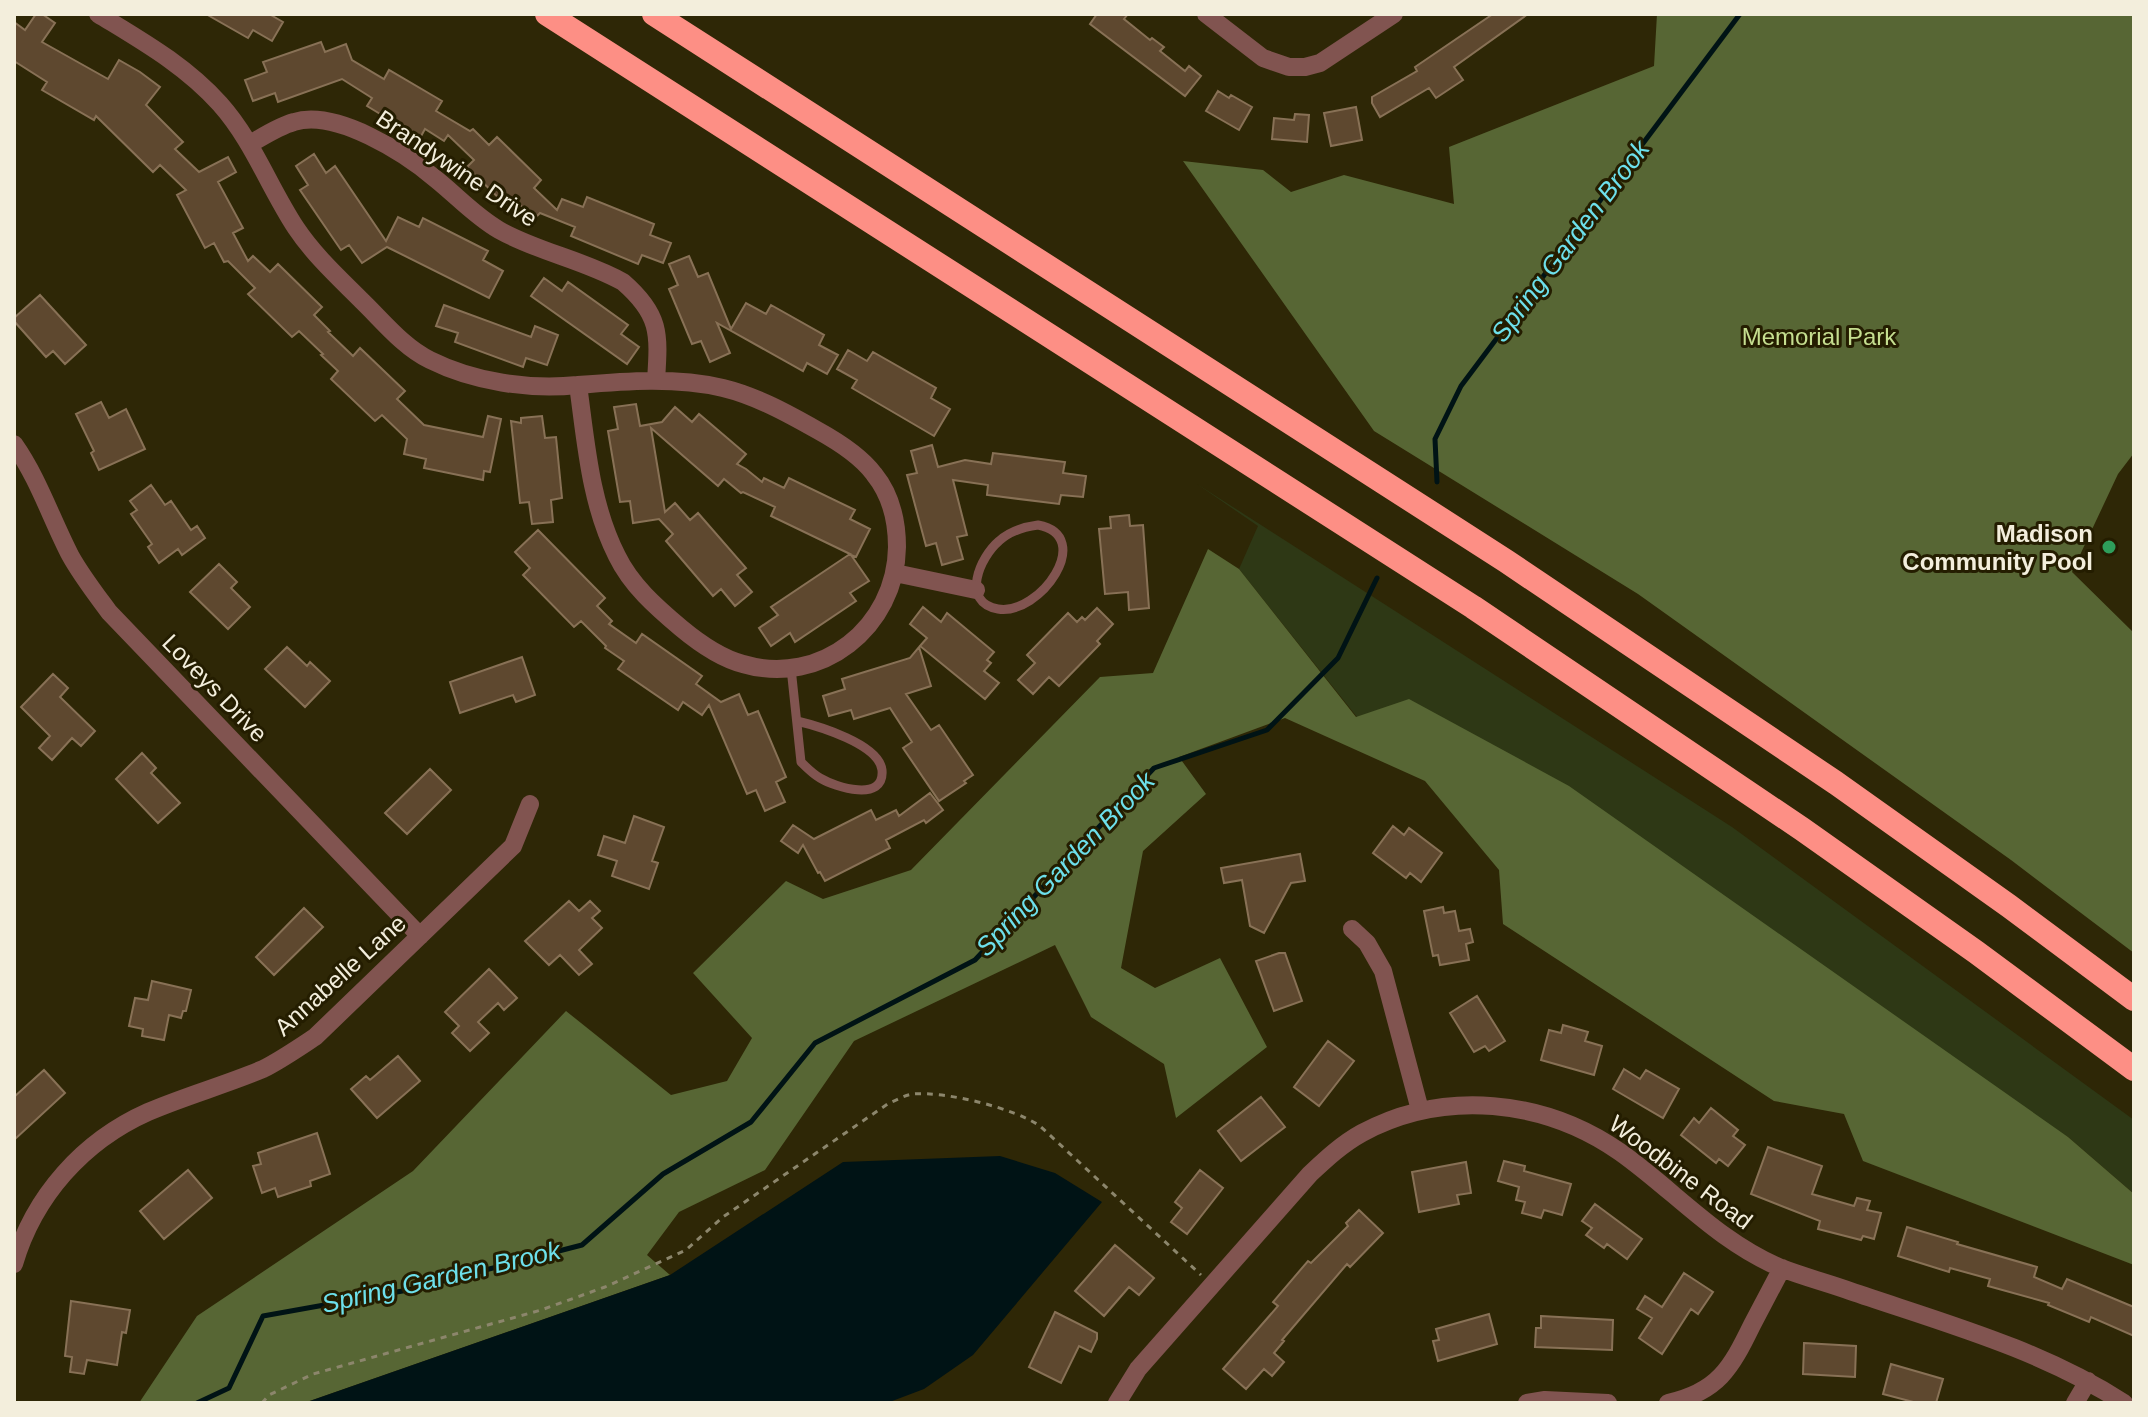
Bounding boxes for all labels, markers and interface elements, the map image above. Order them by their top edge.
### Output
street label: Brandywine Drive [371,104,543,232]
water label: Spring Garden Brook [1485,133,1657,348]
park label: Memorial Park [1742,323,1897,350]
place label: Madison Community Pool [1902,520,2093,575]
marker: Madison Community Pool [2100,538,2118,556]
street label: Loveys Drive [157,629,273,747]
water label: Spring Garden Brook [969,764,1162,962]
street label: Annabelle Lane [269,909,411,1041]
street label: Woodbine Road [1604,1110,1758,1234]
water label: Spring Garden Brook [319,1234,565,1319]

